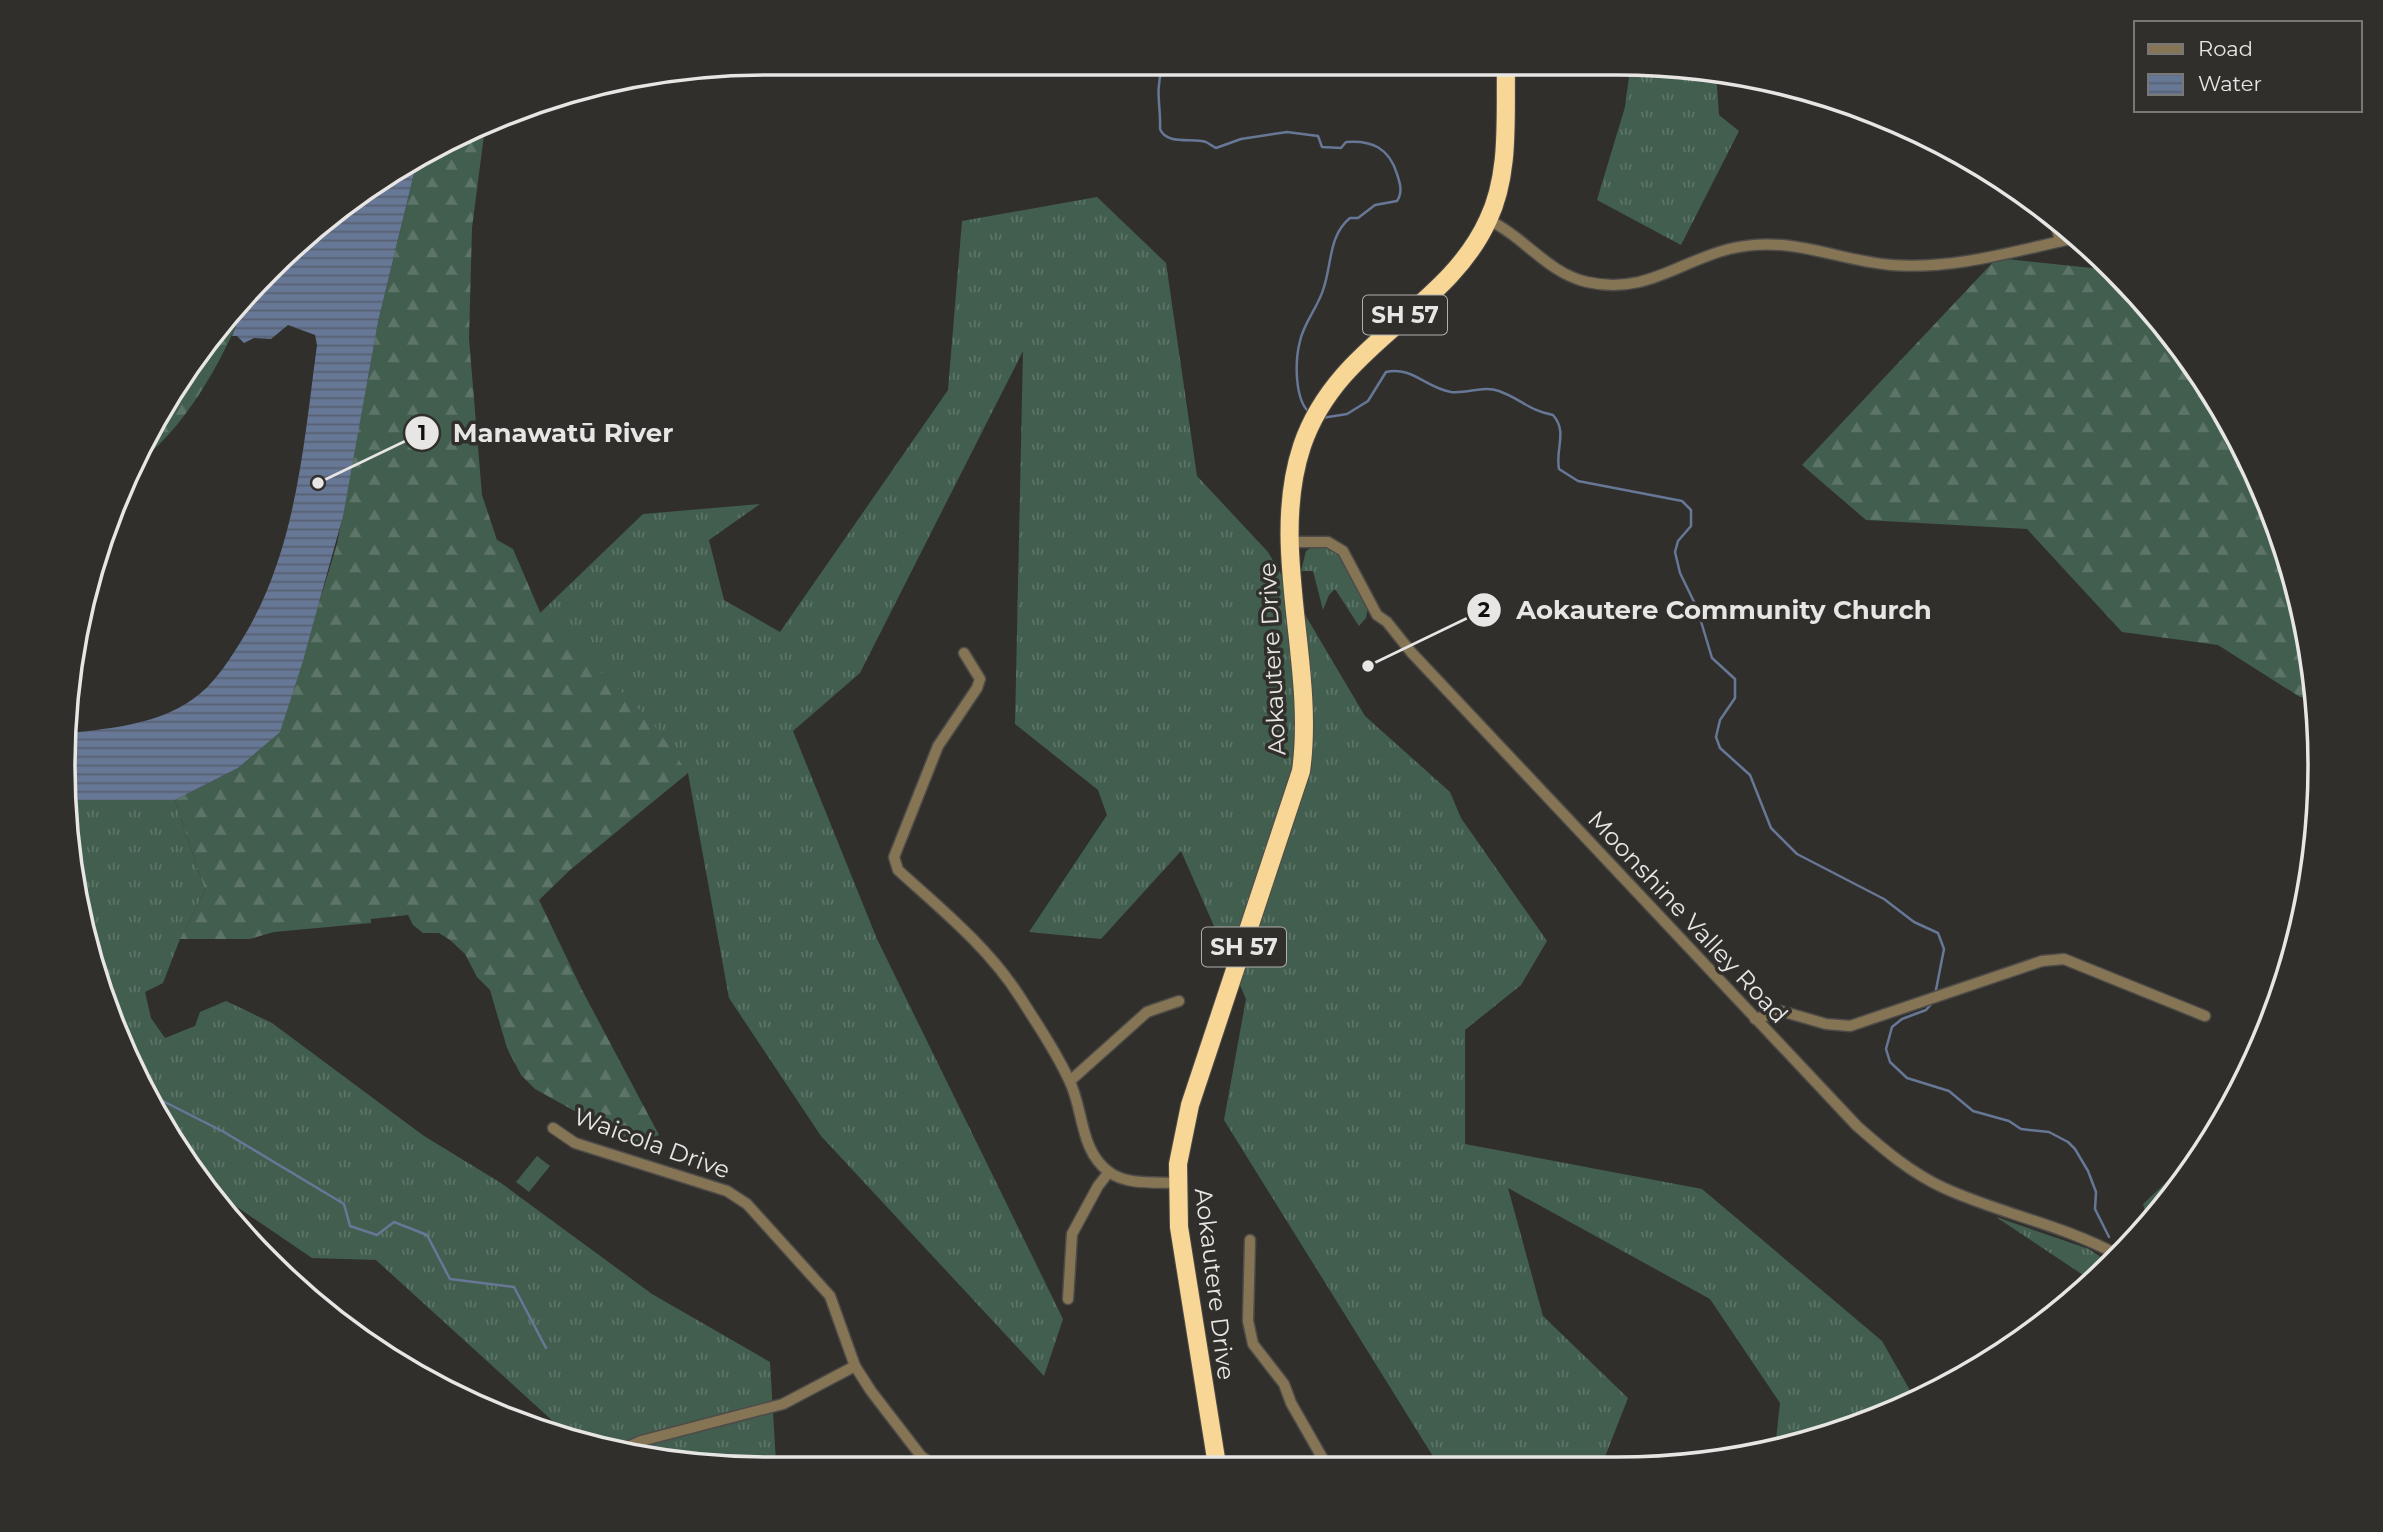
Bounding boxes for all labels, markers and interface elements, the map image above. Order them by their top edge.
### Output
legend [2134,21,2362,112]
text: Road [2198,36,2253,61]
text: Water [2198,71,2262,96]
road number: SH 57 [1363,296,1447,334]
callout: Manawatū River [404,409,688,456]
text: Manawatū River [453,417,673,449]
text: 1 [418,420,426,445]
street label: Aokautere Drive [1252,562,1292,756]
callout: Aokautere Community Church [1467,586,1945,633]
text: Aokautere Community Church [1515,594,1932,626]
text: 2 [1478,597,1490,622]
street label: Moonshine Valley Road [1582,805,1794,1029]
road number: SH 57 [1202,928,1286,966]
street label: Waicola Drive [570,1101,734,1185]
street label: Aokautere Drive [1189,1186,1241,1382]

